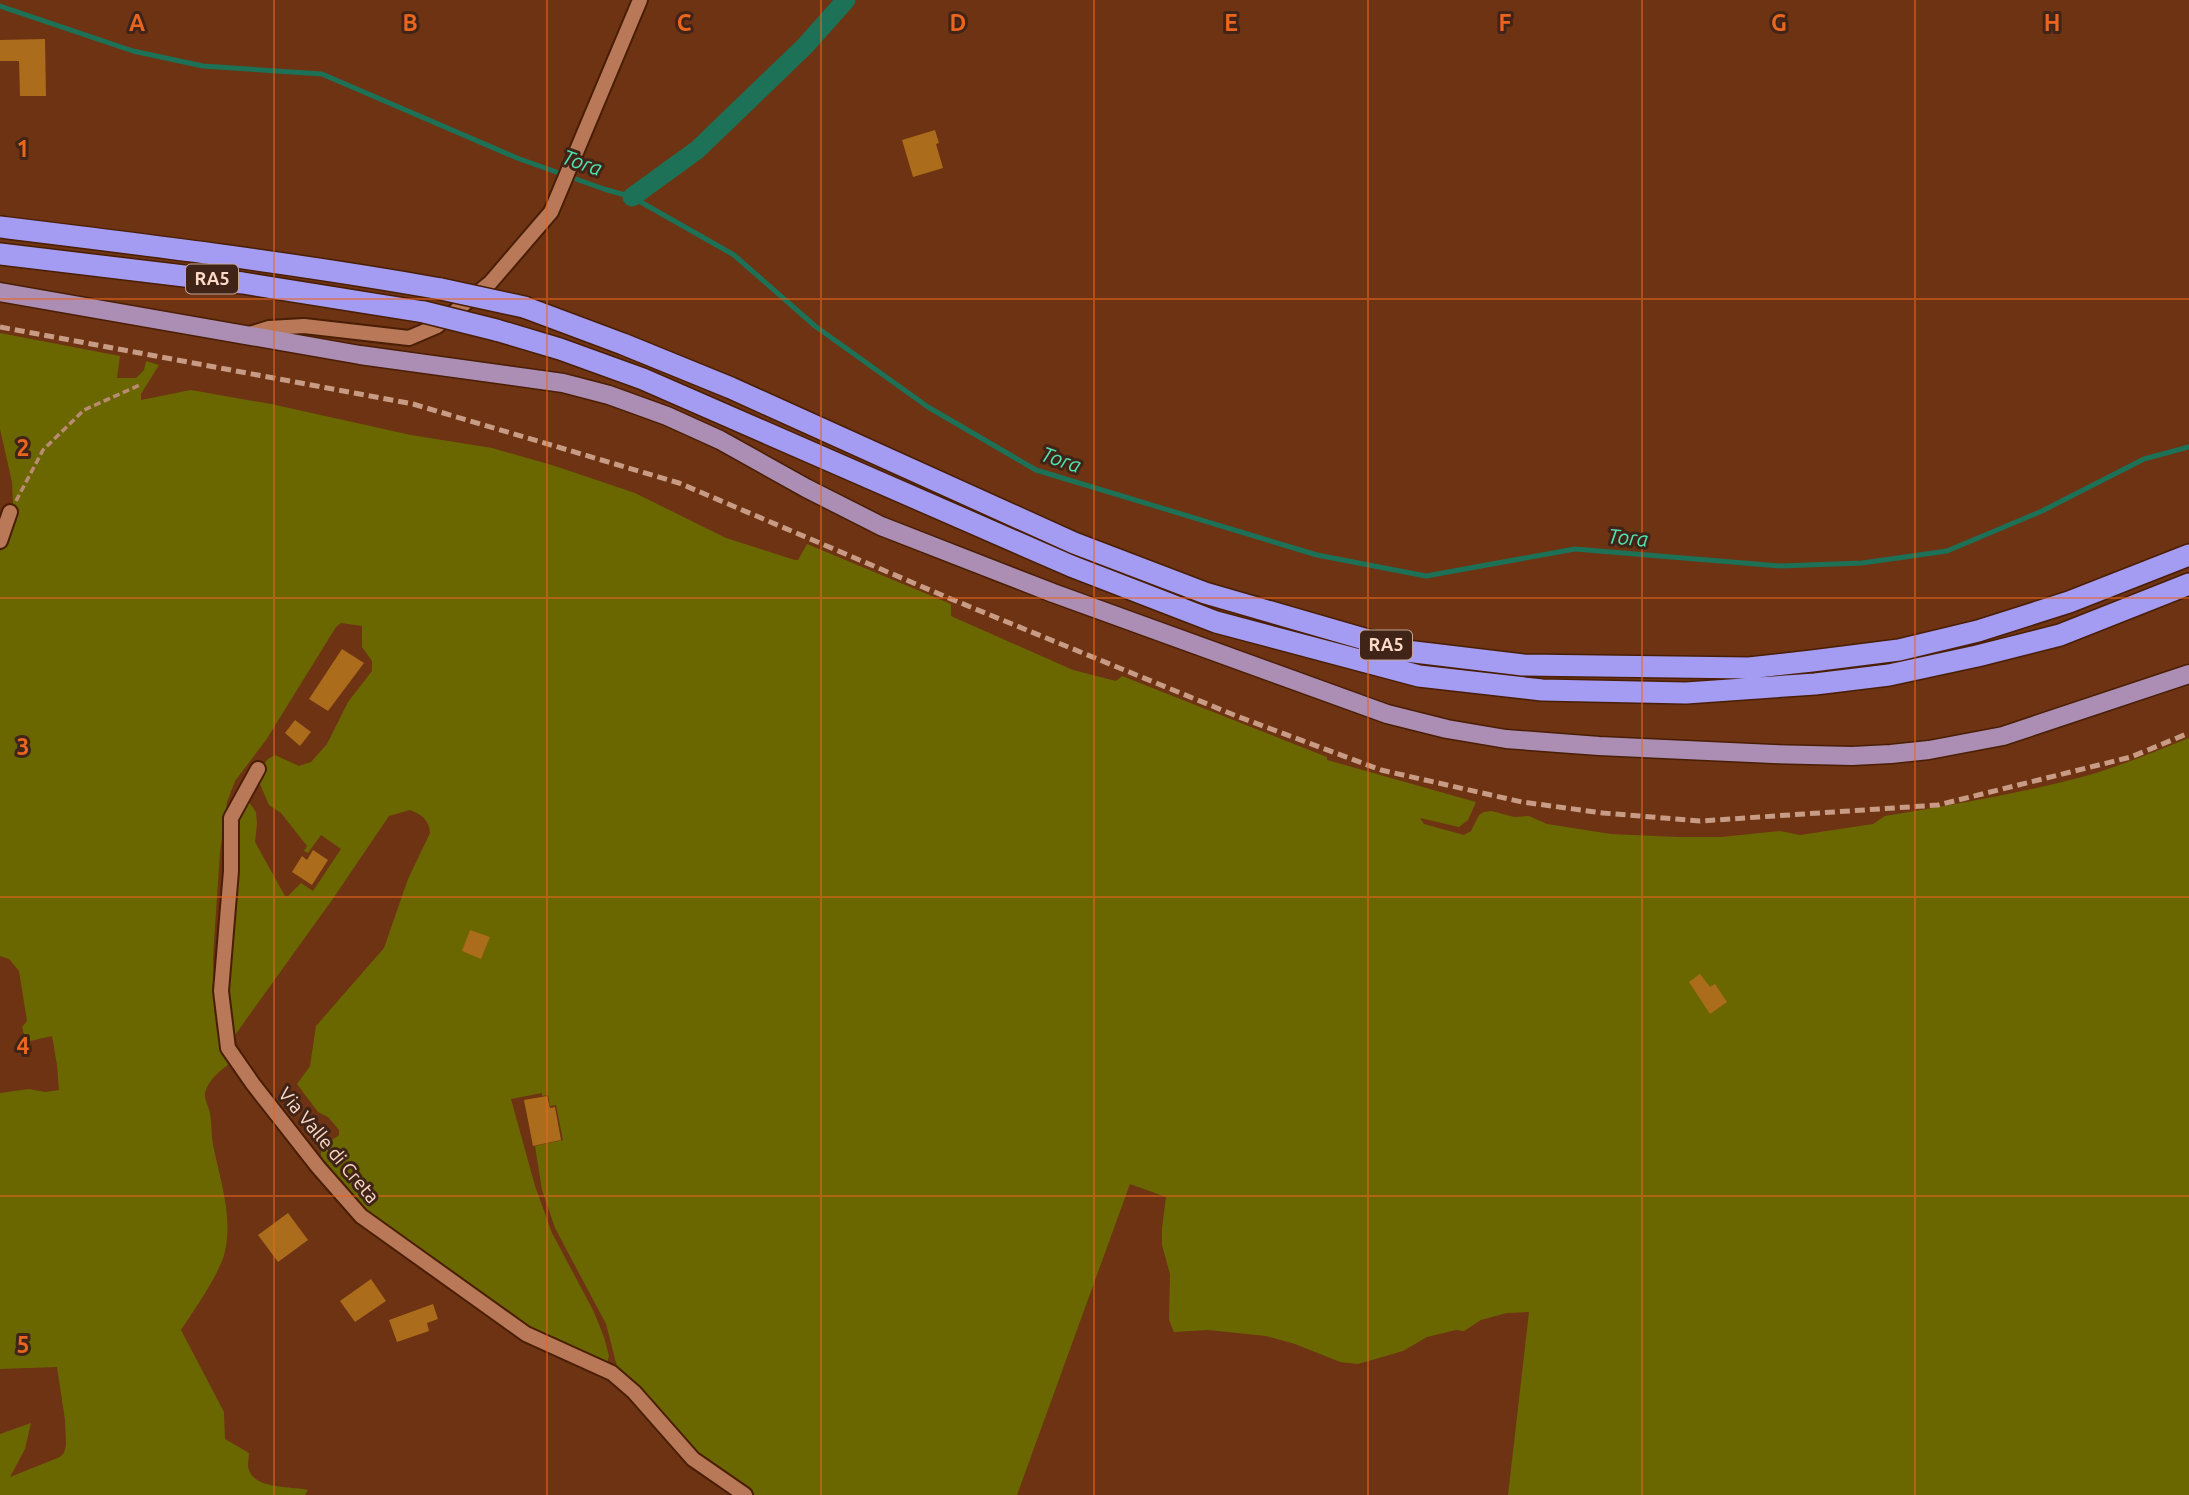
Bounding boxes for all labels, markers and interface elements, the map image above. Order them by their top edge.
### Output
text: A [129,10,145,35]
text: B [402,10,418,35]
text: C [677,10,692,35]
text: D [950,10,966,35]
text: E [1224,10,1238,35]
text: F [1499,10,1512,35]
text: G [1771,10,1787,35]
text: H [2044,10,2060,35]
text: 1 [17,136,29,161]
water label: Tora [559,144,605,180]
road number: RA5 [186,264,238,293]
text: 2 [17,435,29,460]
water label: Tora [1038,441,1084,477]
water label: Tora [1607,523,1649,551]
road number: RA5 [1360,630,1412,660]
text: 3 [17,734,29,759]
text: 4 [17,1033,30,1058]
street label: Via Valle di Creta [274,1083,384,1207]
text: 5 [17,1332,29,1357]

